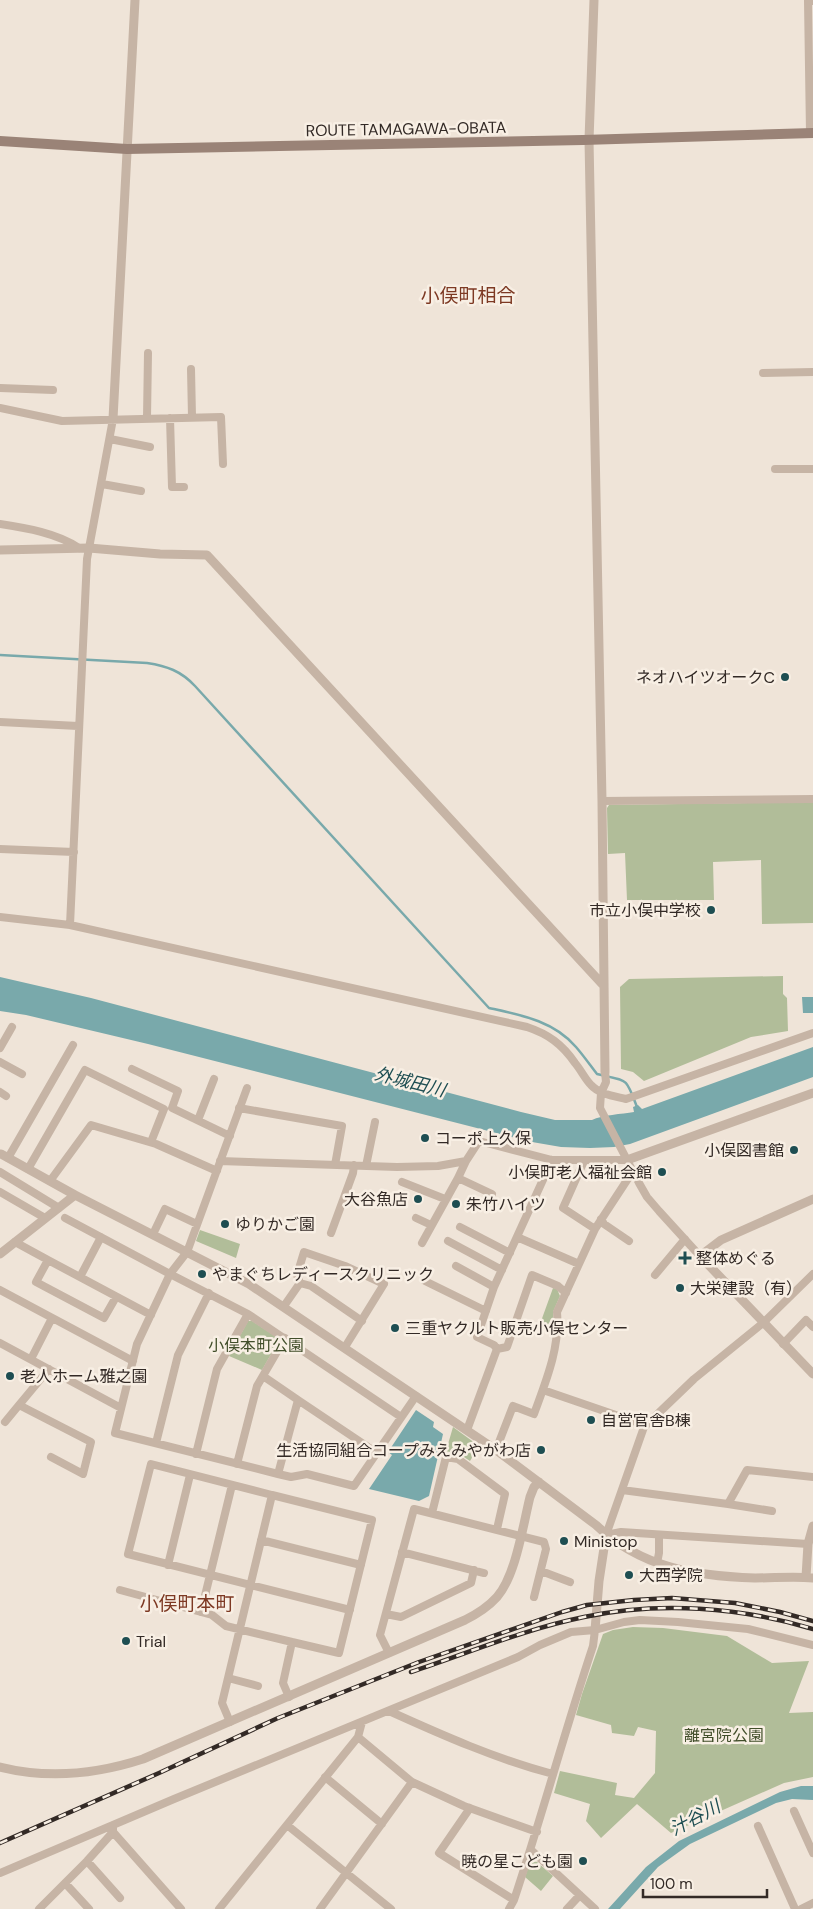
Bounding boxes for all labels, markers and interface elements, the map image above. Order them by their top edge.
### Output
street label: ROUTE TAMAGAWA-OBATA [305,117,507,141]
district label: 小俣町相合 [420,283,516,308]
place label: ネオハイツオークC [636,667,775,688]
marker: ネオハイツオークC [779,671,791,683]
place label: 市立小俣中学校 [589,900,701,921]
marker: 市立小俣中学校 [705,904,717,916]
water label: 外城田川 [372,1062,450,1103]
place label: コーポ上久保 [435,1128,531,1149]
marker: コーポ上久保 [419,1132,431,1144]
place label: 小俣図書館 [704,1140,784,1161]
marker: 小俣図書館 [788,1144,800,1156]
place label: 小俣町老人福祉会館 [508,1162,652,1183]
marker: 小俣町老人福祉会館 [656,1166,668,1178]
place label: 大谷魚店 [344,1189,408,1210]
marker: 大谷魚店 [412,1193,424,1205]
place label: 朱竹ハイツ [466,1194,546,1215]
marker: 朱竹ハイツ [450,1198,462,1210]
place label: ゆりかご園 [235,1214,315,1235]
marker: ゆりかご園 [219,1218,231,1230]
place label: 整体めぐる [696,1248,776,1269]
marker: 整体めぐる [678,1251,692,1265]
place label: やまぐちレディースクリニック [212,1264,434,1285]
marker: やまぐちレディースクリニック [196,1268,208,1280]
place label: 大栄建設（有） [690,1278,802,1299]
marker: 大栄建設（有） [674,1282,686,1294]
place label: 三重ヤクルト販売小俣センター [405,1318,629,1339]
marker: 三重ヤクルト販売小俣センター [389,1322,401,1334]
park label: 小俣本町公園 [208,1335,304,1356]
place label: 老人ホーム雅之園 [20,1366,148,1387]
marker: 老人ホーム雅之園 [4,1370,16,1382]
place label: 自営官舎B棟 [601,1410,691,1431]
marker: 自営官舎B棟 [585,1414,597,1426]
place label: 生活協同組合コープみえみやがわ店 [276,1440,531,1461]
marker: 生活協同組合コープみえみやがわ店 [535,1444,547,1456]
place label: Ministop [574,1531,638,1552]
marker: Ministop [558,1535,570,1547]
place label: 大西学院 [639,1565,703,1586]
marker: 大西学院 [623,1569,635,1581]
district label: 小俣町本町 [139,1591,235,1616]
place label: Trial [136,1631,166,1652]
marker: Trial [120,1635,132,1647]
park label: 離宮院公園 [684,1725,764,1746]
water label: 汁谷川 [666,1794,726,1841]
place label: 暁の星こども園 [461,1851,573,1872]
marker: 暁の星こども園 [577,1855,589,1867]
scale bar [643,1866,767,1898]
text: 100 m [650,1874,693,1894]

